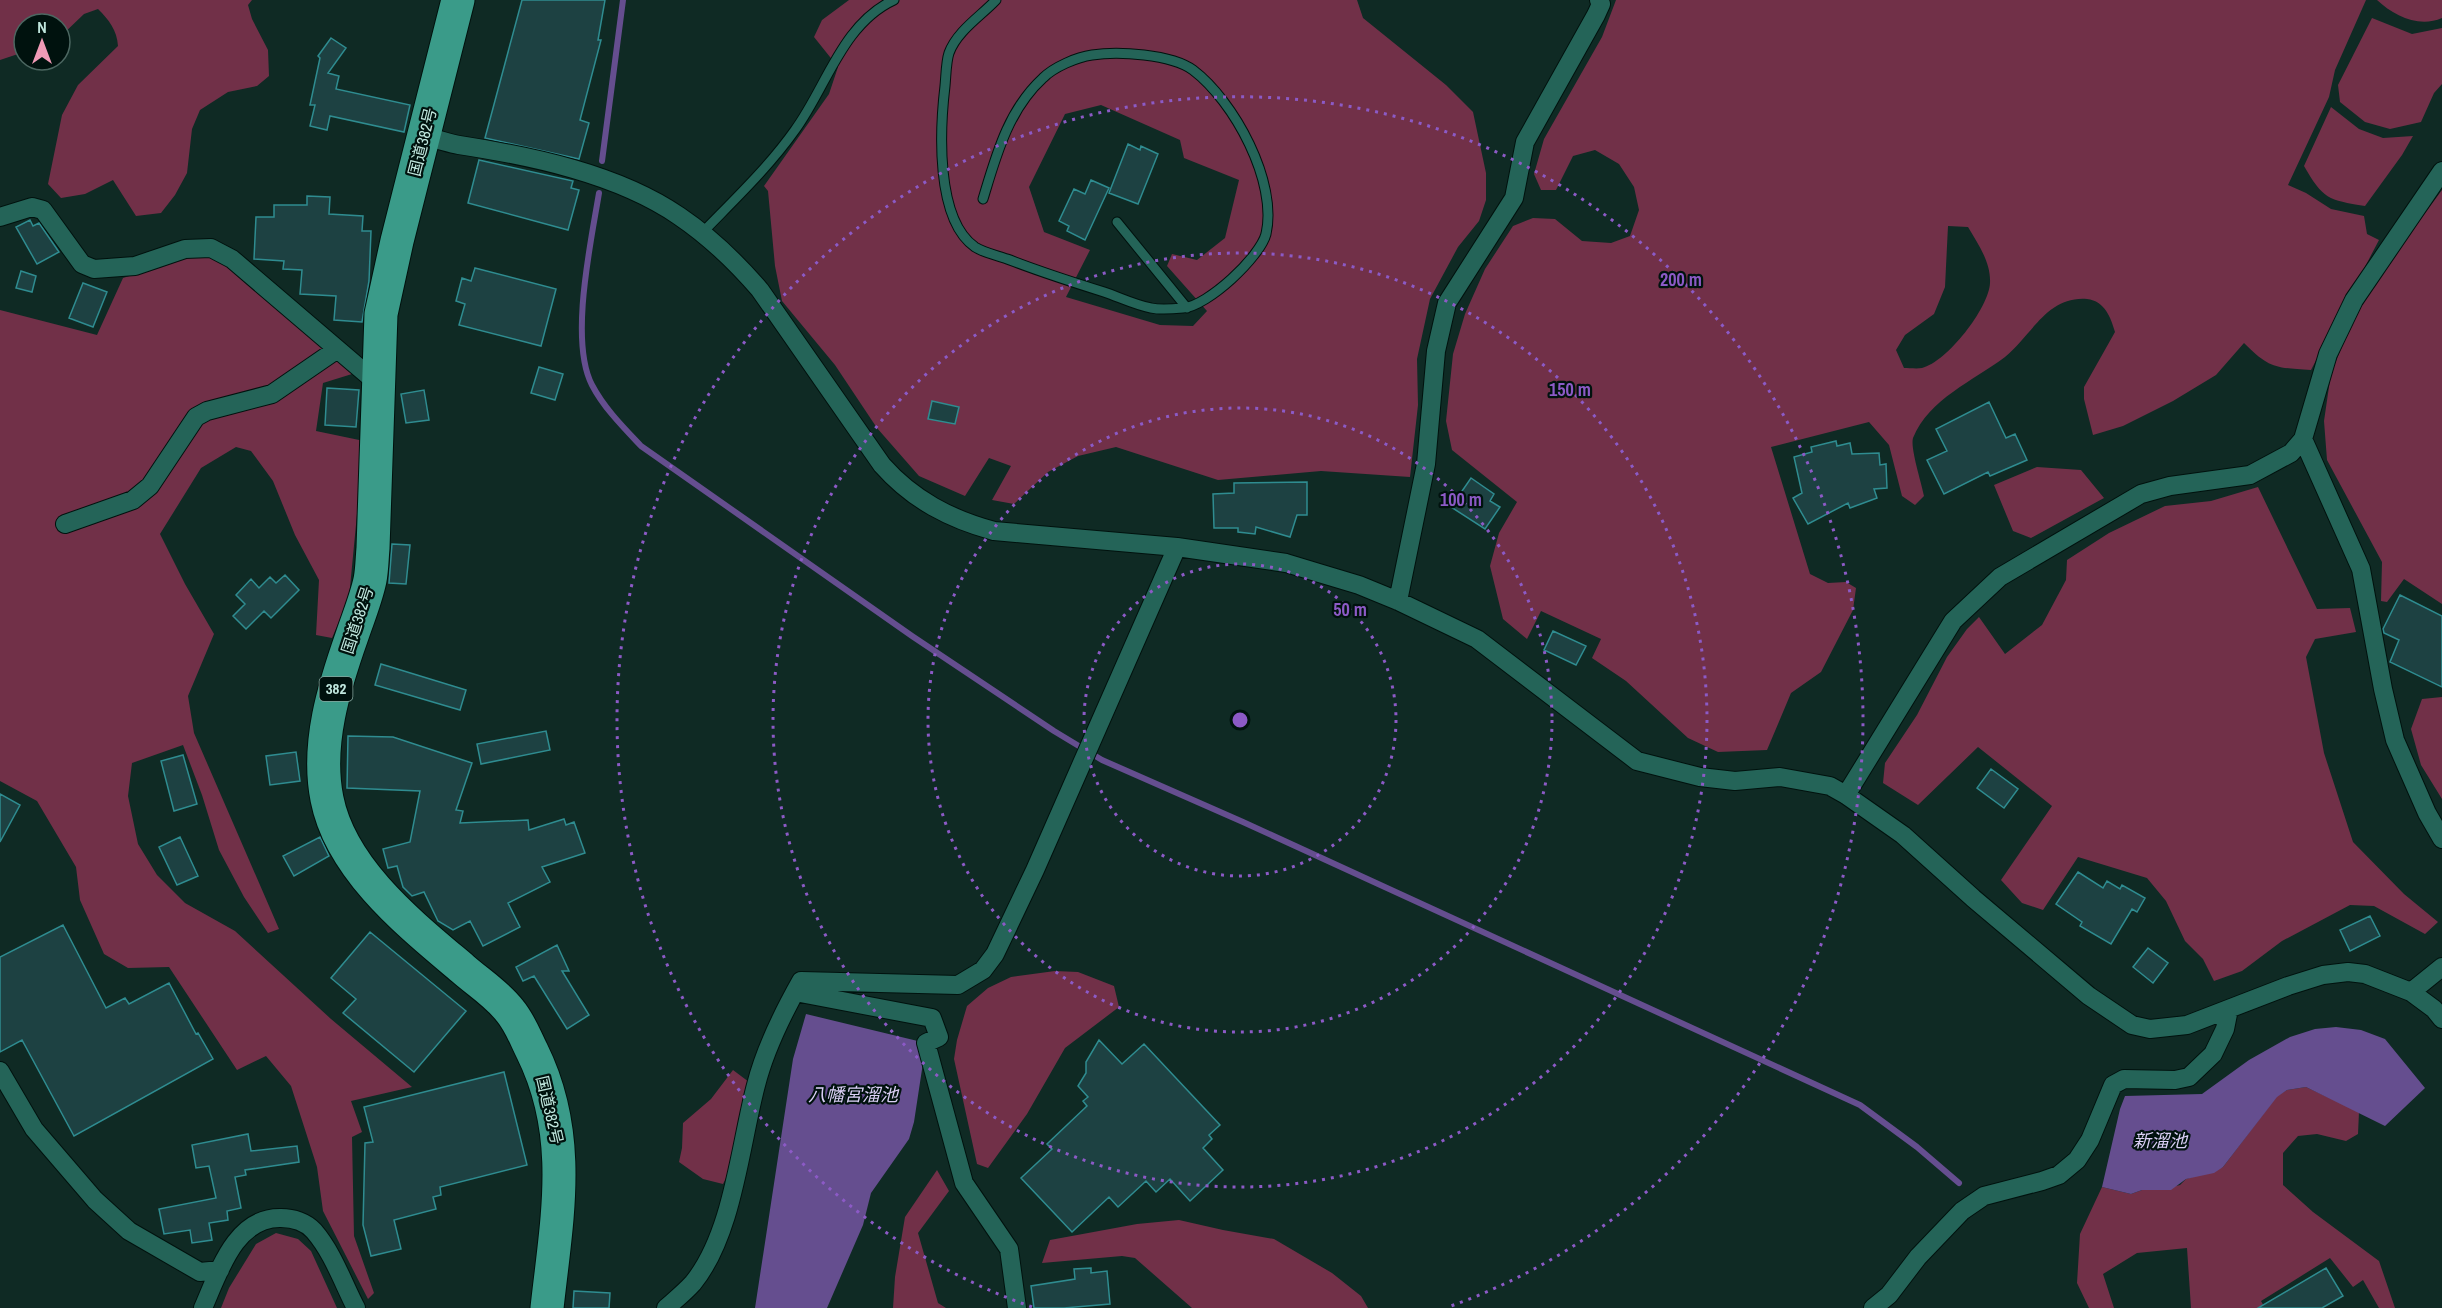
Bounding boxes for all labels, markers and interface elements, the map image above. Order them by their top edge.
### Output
north arrow [12,12,72,72]
text: N [37,16,47,38]
street label: 国道382号 [403,105,441,179]
text: 200 m [1660,267,1702,292]
text: 150 m [1549,377,1591,402]
text: 100 m [1440,487,1482,512]
street label: 国道382号 [336,583,378,657]
text: 50 m [1333,597,1367,622]
road number: 382 [320,677,352,701]
centre of rings [1230,710,1250,730]
street label: 国道382号 [531,1073,569,1147]
water label: 八幡宮溜池 [808,1082,900,1107]
water label: 新溜池 [2133,1128,2189,1153]

